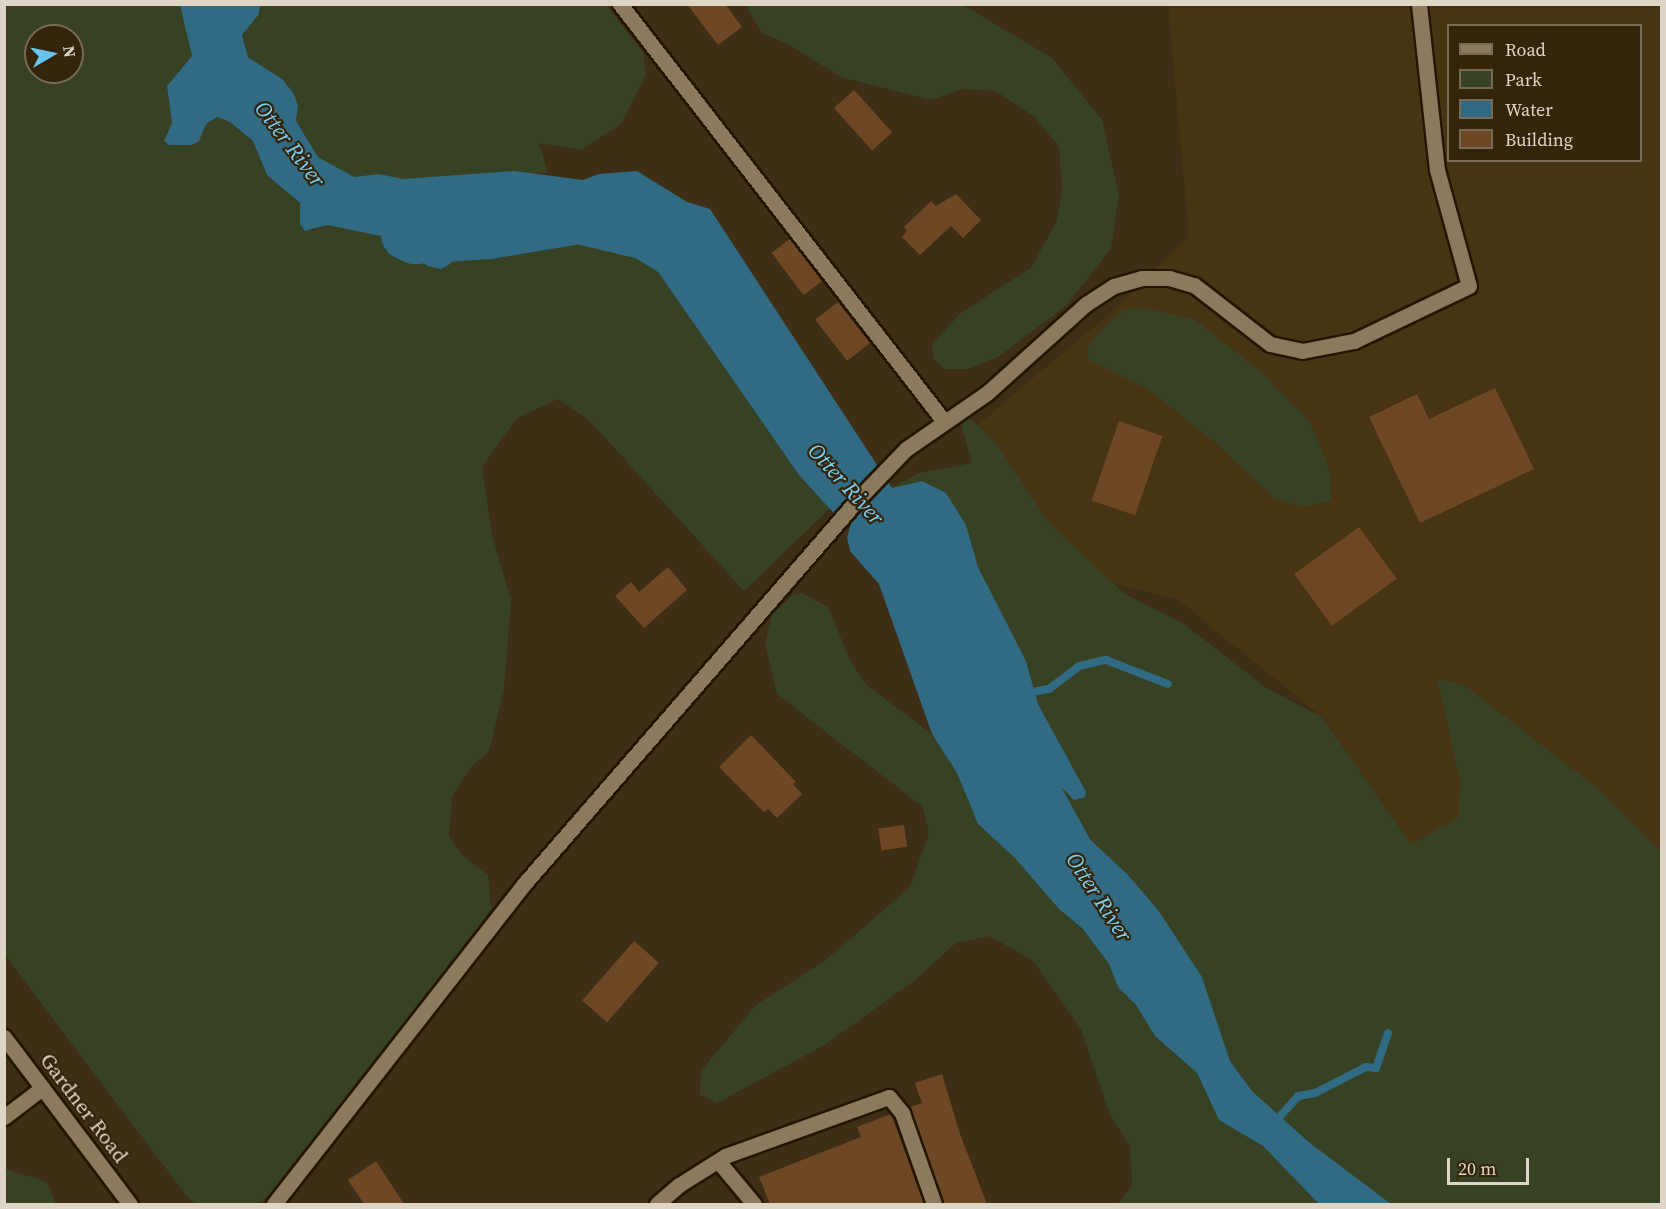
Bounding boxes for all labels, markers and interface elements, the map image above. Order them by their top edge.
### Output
north arrow [24,24,84,84]
legend [1447,24,1642,162]
text: Road [1505,37,1546,62]
text: N [58,44,82,59]
text: Park [1505,67,1542,92]
water label: Otter River [249,96,331,192]
text: Water [1505,97,1553,122]
text: Building [1505,127,1573,152]
water label: Otter River [803,438,889,530]
water label: Otter River [1061,848,1137,946]
street label: Gardner Road [35,1048,133,1168]
scale bar [1450,1146,1532,1184]
text: 20 m [1458,1156,1496,1181]

